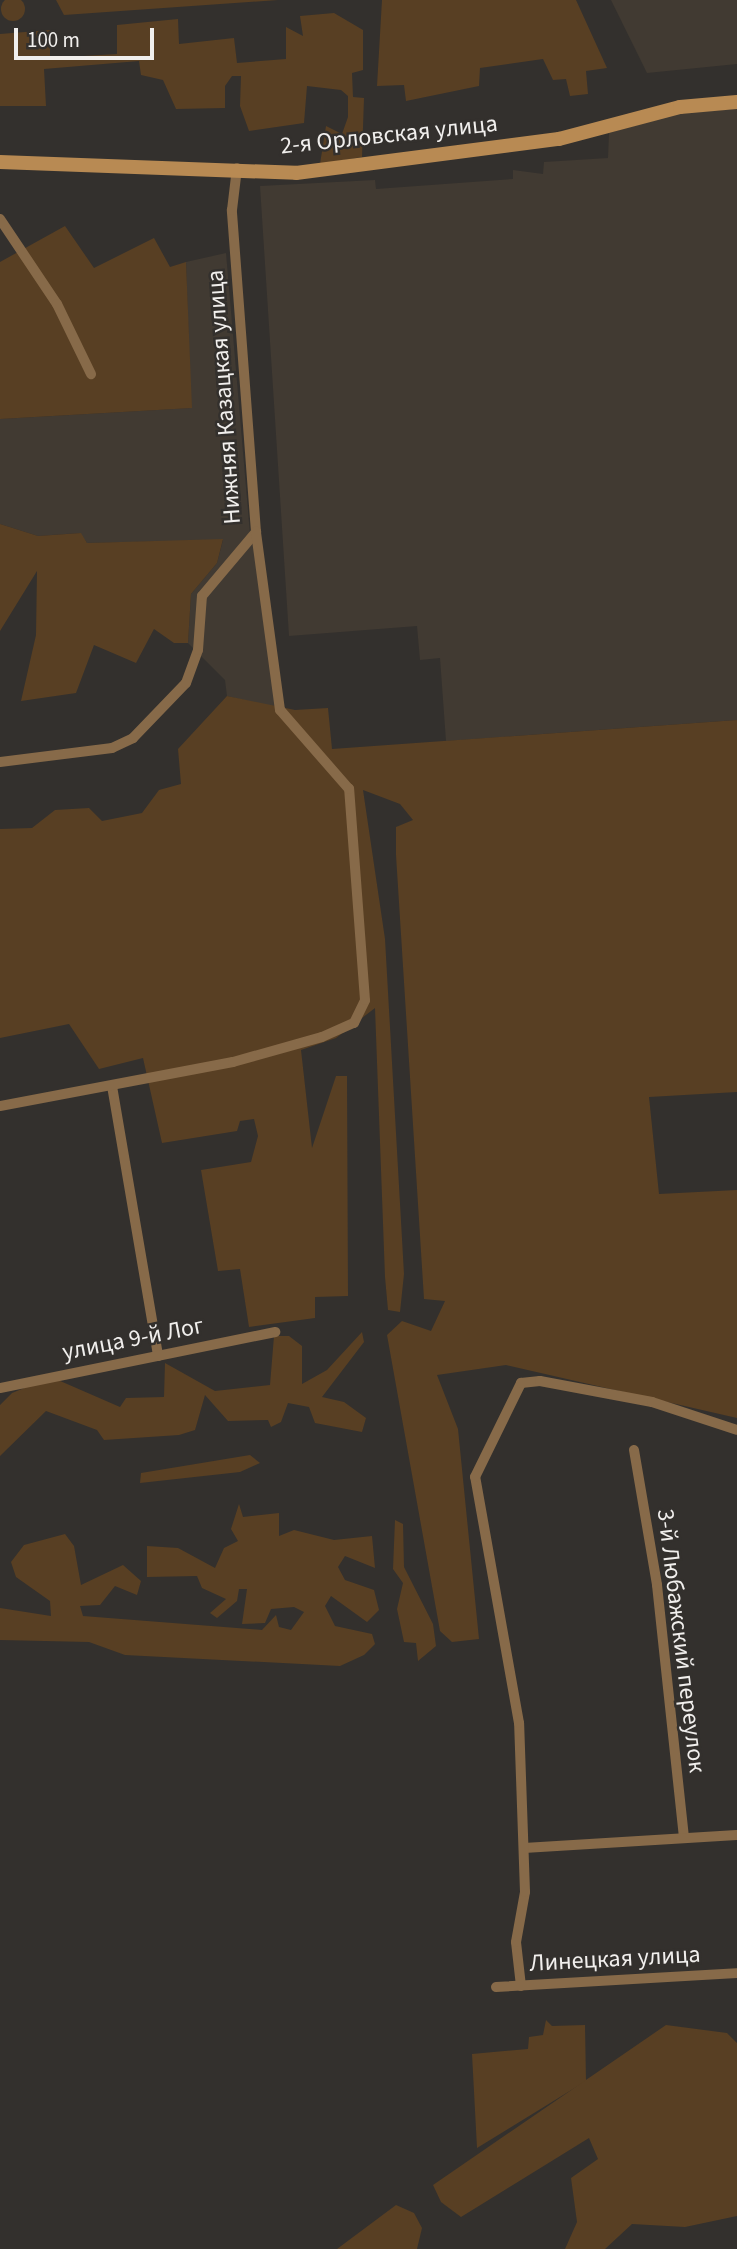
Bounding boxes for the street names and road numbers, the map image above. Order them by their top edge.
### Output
street label: 2-я Орловская улица [279,109,499,161]
street label: Нижняя Казацкая улица [201,269,247,525]
street label: улица 9-й Лог [60,1311,206,1367]
street label: 3-й Любажский переулок [651,1507,711,1775]
street label: Линецкая улица [529,1940,701,1978]

